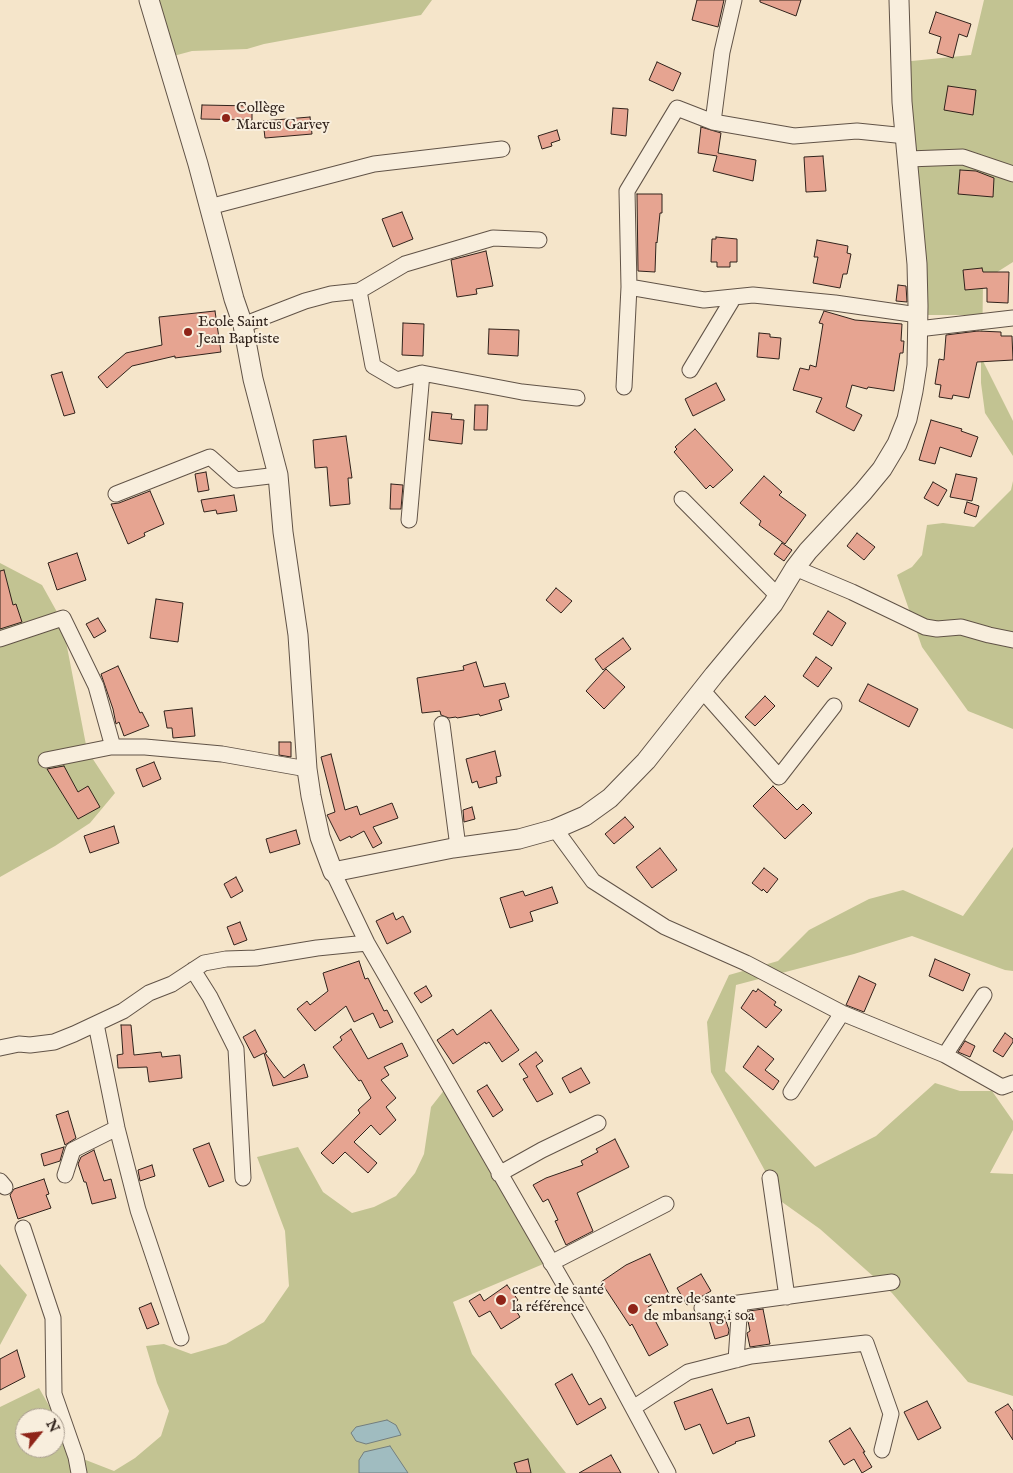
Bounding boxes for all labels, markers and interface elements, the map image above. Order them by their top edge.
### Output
place label: Collège Marcus Garvey [236,100,330,135]
marker: Collège Marcus Garvey [220,112,232,124]
place label: Ecole Saint Jean Baptiste [198,314,279,349]
marker: Ecole Saint Jean Baptiste [182,326,194,338]
place label: centre de santé la référence [512,1282,604,1317]
place label: centre de sante de mbansang i soa [644,1291,754,1326]
marker: centre de santé la référence [494,1293,508,1307]
marker: centre de sante de mbansang i soa [626,1302,640,1316]
north arrow [15,1408,65,1458]
text: N [41,1417,63,1436]

